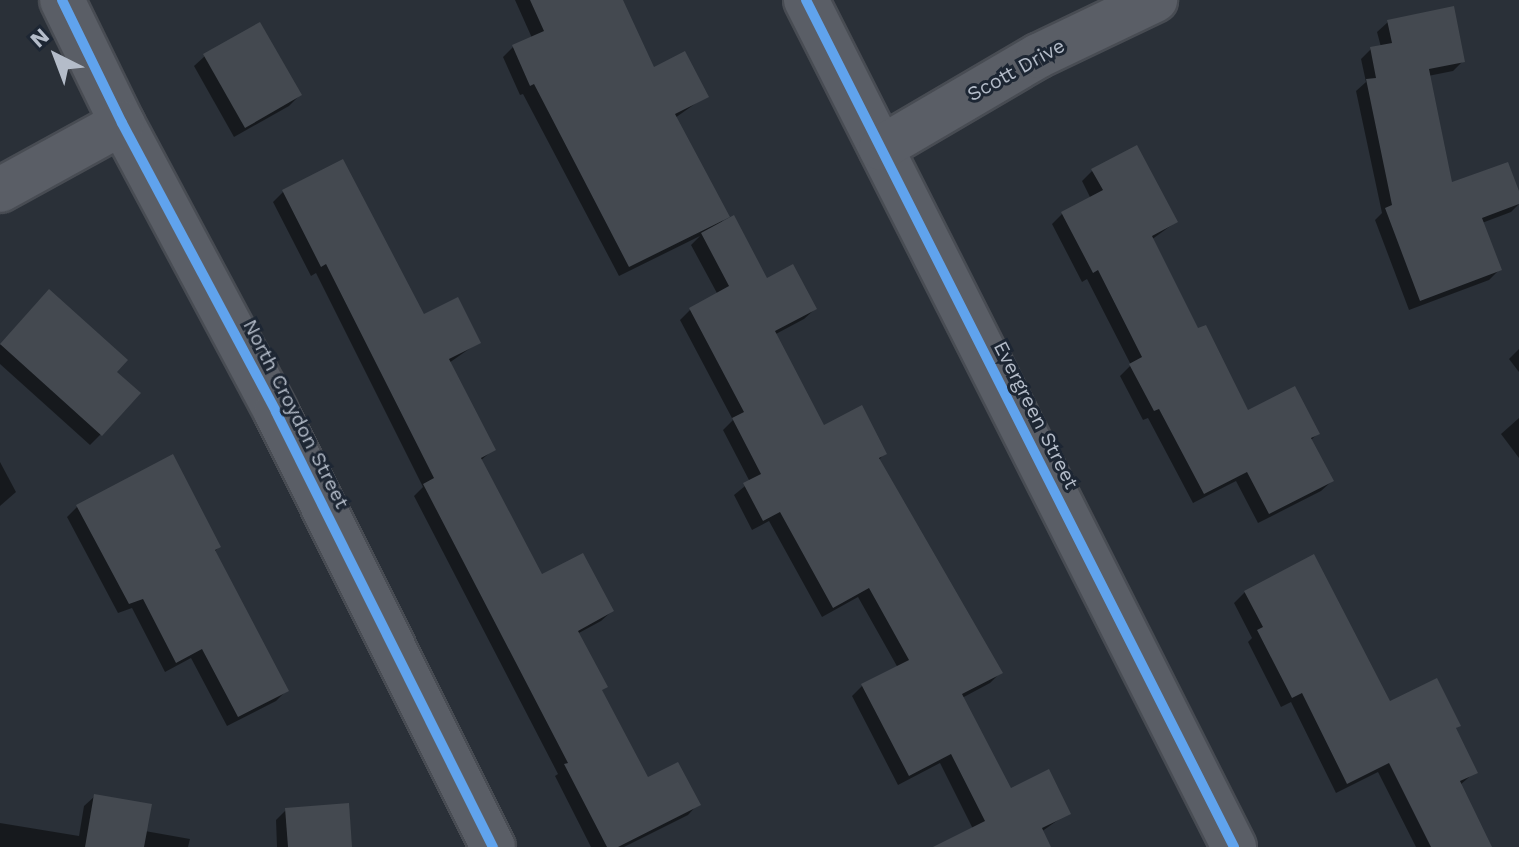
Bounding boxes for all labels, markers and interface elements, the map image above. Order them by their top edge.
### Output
north arrow [16,16,96,96]
text: N [25,23,54,53]
street label: Scott Drive [963,33,1069,107]
street label: North Croydon Street [238,315,354,513]
street label: Evergreen Street [988,337,1084,493]

